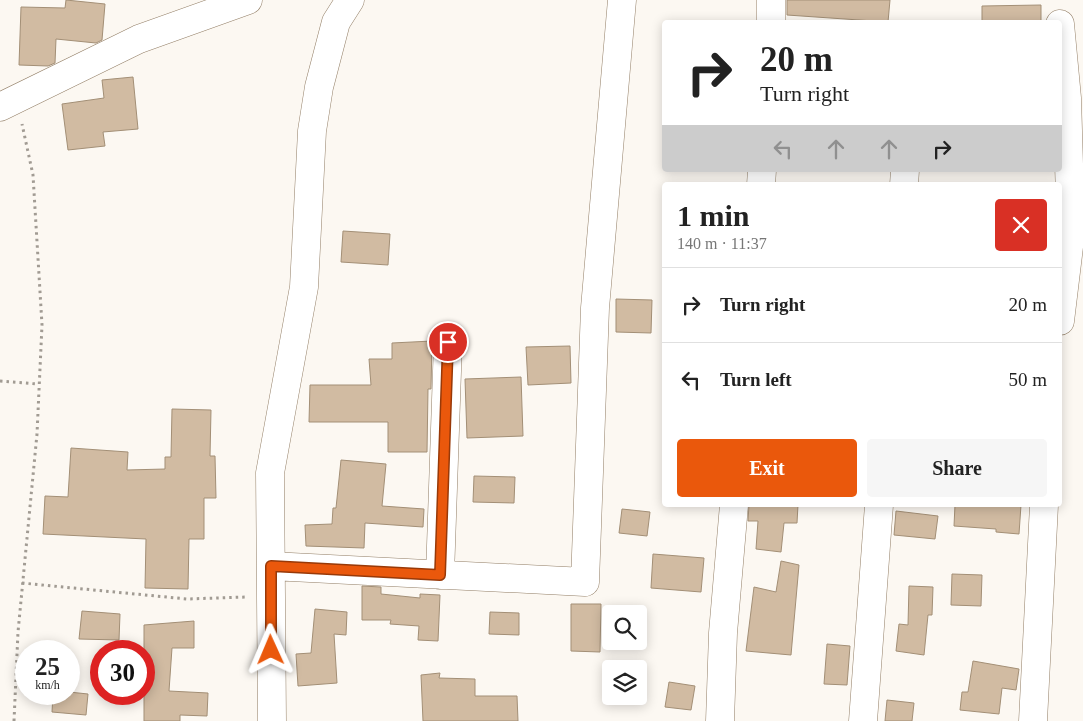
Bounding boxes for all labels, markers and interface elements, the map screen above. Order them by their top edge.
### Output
icon: right [677,40,742,105]
text: 20 m [760,40,833,79]
text: Turn right [760,81,849,106]
icon: left [769,135,797,163]
icon: ahead [822,135,850,163]
icon: ahead [875,135,903,163]
icon: right [928,135,956,163]
text: 1 min [677,199,750,232]
button: close [995,199,1047,251]
text: 140 m · 11:37 [677,235,767,252]
icon: right [677,291,705,319]
text: Turn right [720,294,805,315]
text: 20 m [1008,294,1047,315]
pin [427,321,469,363]
icon: arrive [434,328,462,356]
icon: left [677,366,705,394]
text: Turn left [720,369,792,390]
text: 50 m [1008,369,1047,390]
button: Exit [677,439,857,497]
button: Share [867,439,1047,497]
map controls [602,605,647,705]
button: search [602,605,647,650]
position arrow [244,623,296,675]
speed limit sign: 30 [90,640,155,705]
text: 25 [35,653,60,680]
button: layers [602,660,647,705]
text: km/h [35,678,60,692]

